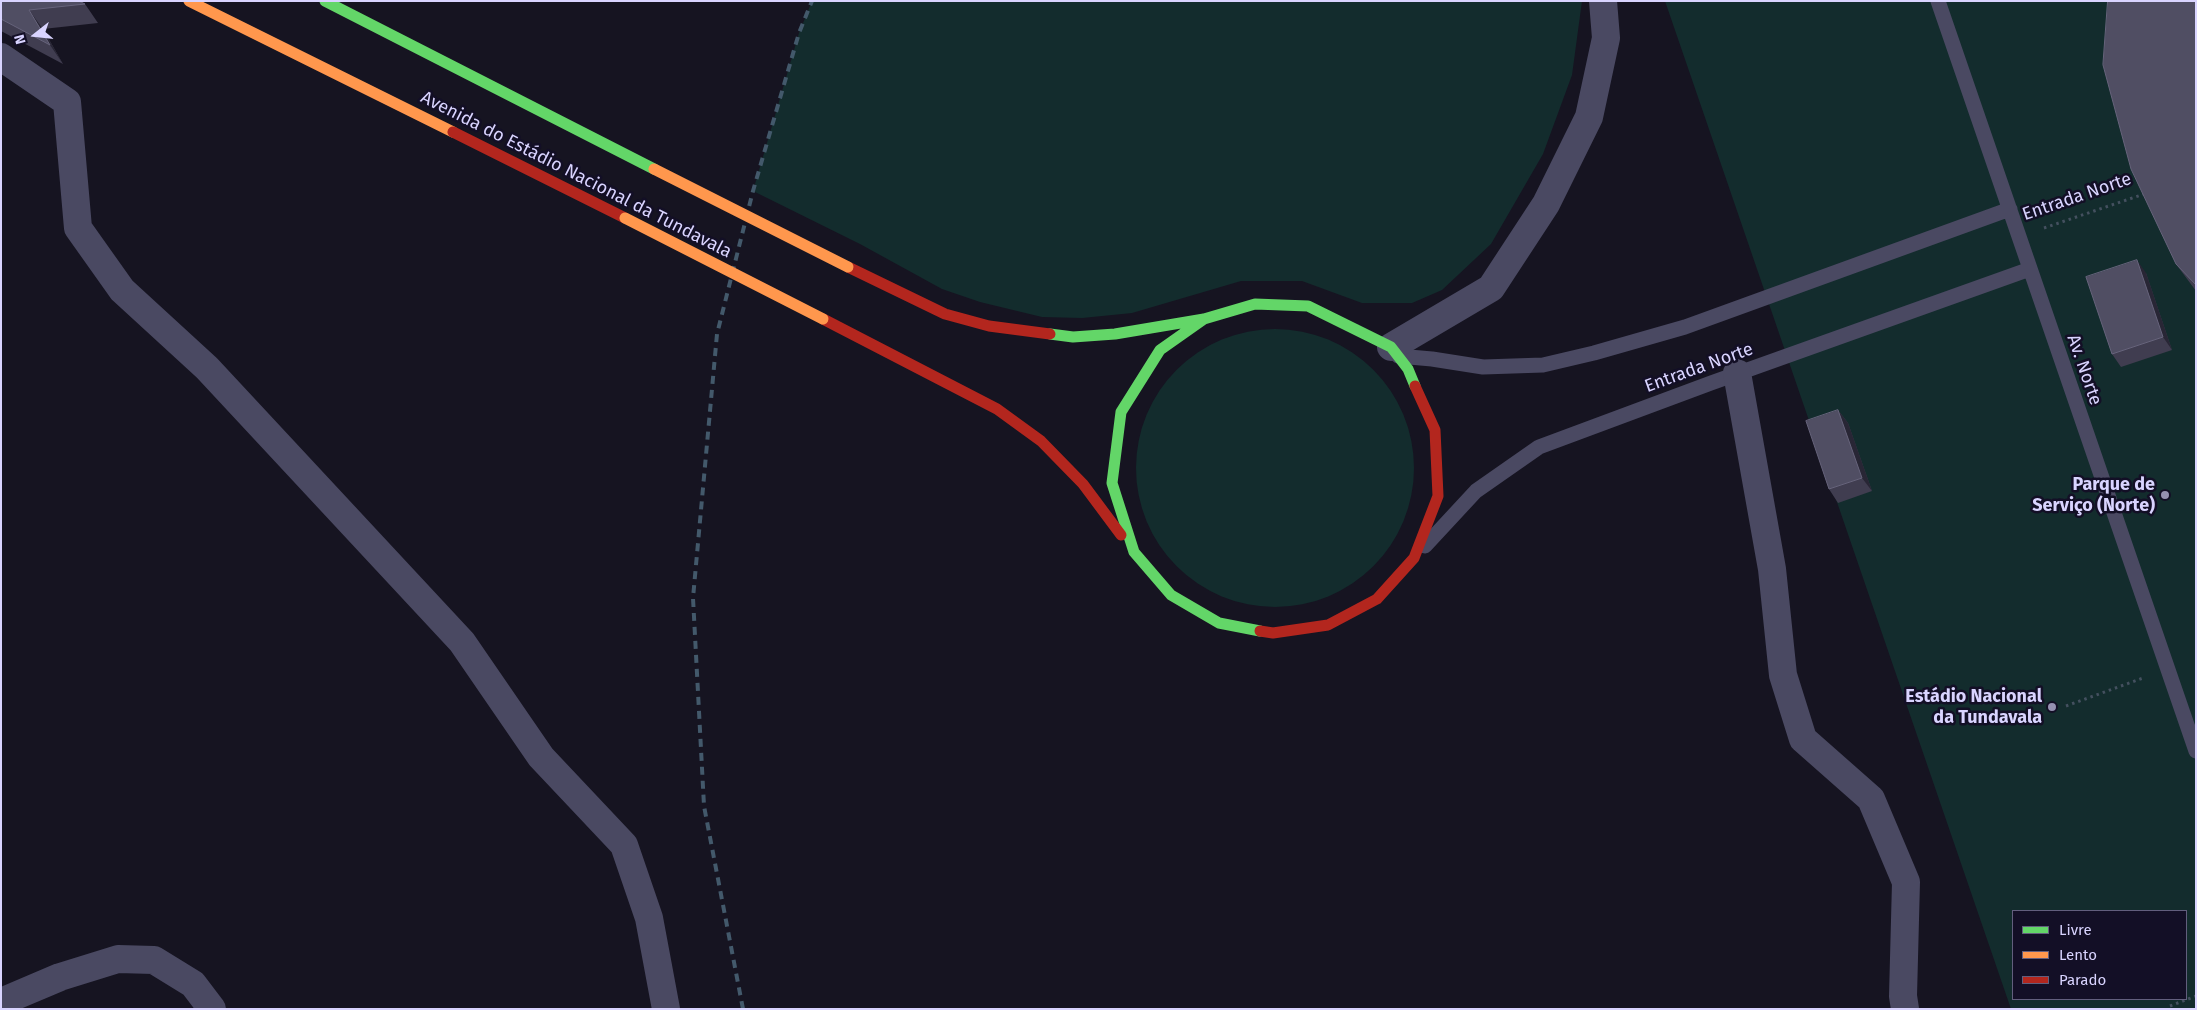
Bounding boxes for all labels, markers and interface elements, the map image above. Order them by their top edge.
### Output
north arrow [10,10,60,60]
text: N [11,32,30,46]
street label: Avenida do Estádio Nacional da Tundavala [417,87,735,263]
street label: Entrada Norte [2020,168,2134,226]
street label: Av. Norte [2062,332,2106,408]
street label: Entrada Norte [1642,338,1756,398]
place label: Parque de Serviço (Norte) [2032,474,2155,516]
marker: Parque de Serviço (Norte) [2159,489,2171,501]
place label: Estádio Nacional da Tundavala [1905,686,2042,729]
marker: Estádio Nacional da Tundavala [2046,701,2058,713]
legend [2012,910,2187,1000]
text: Livre [2059,921,2092,939]
text: Lento [2059,946,2097,964]
text: Parado [2059,971,2106,989]

